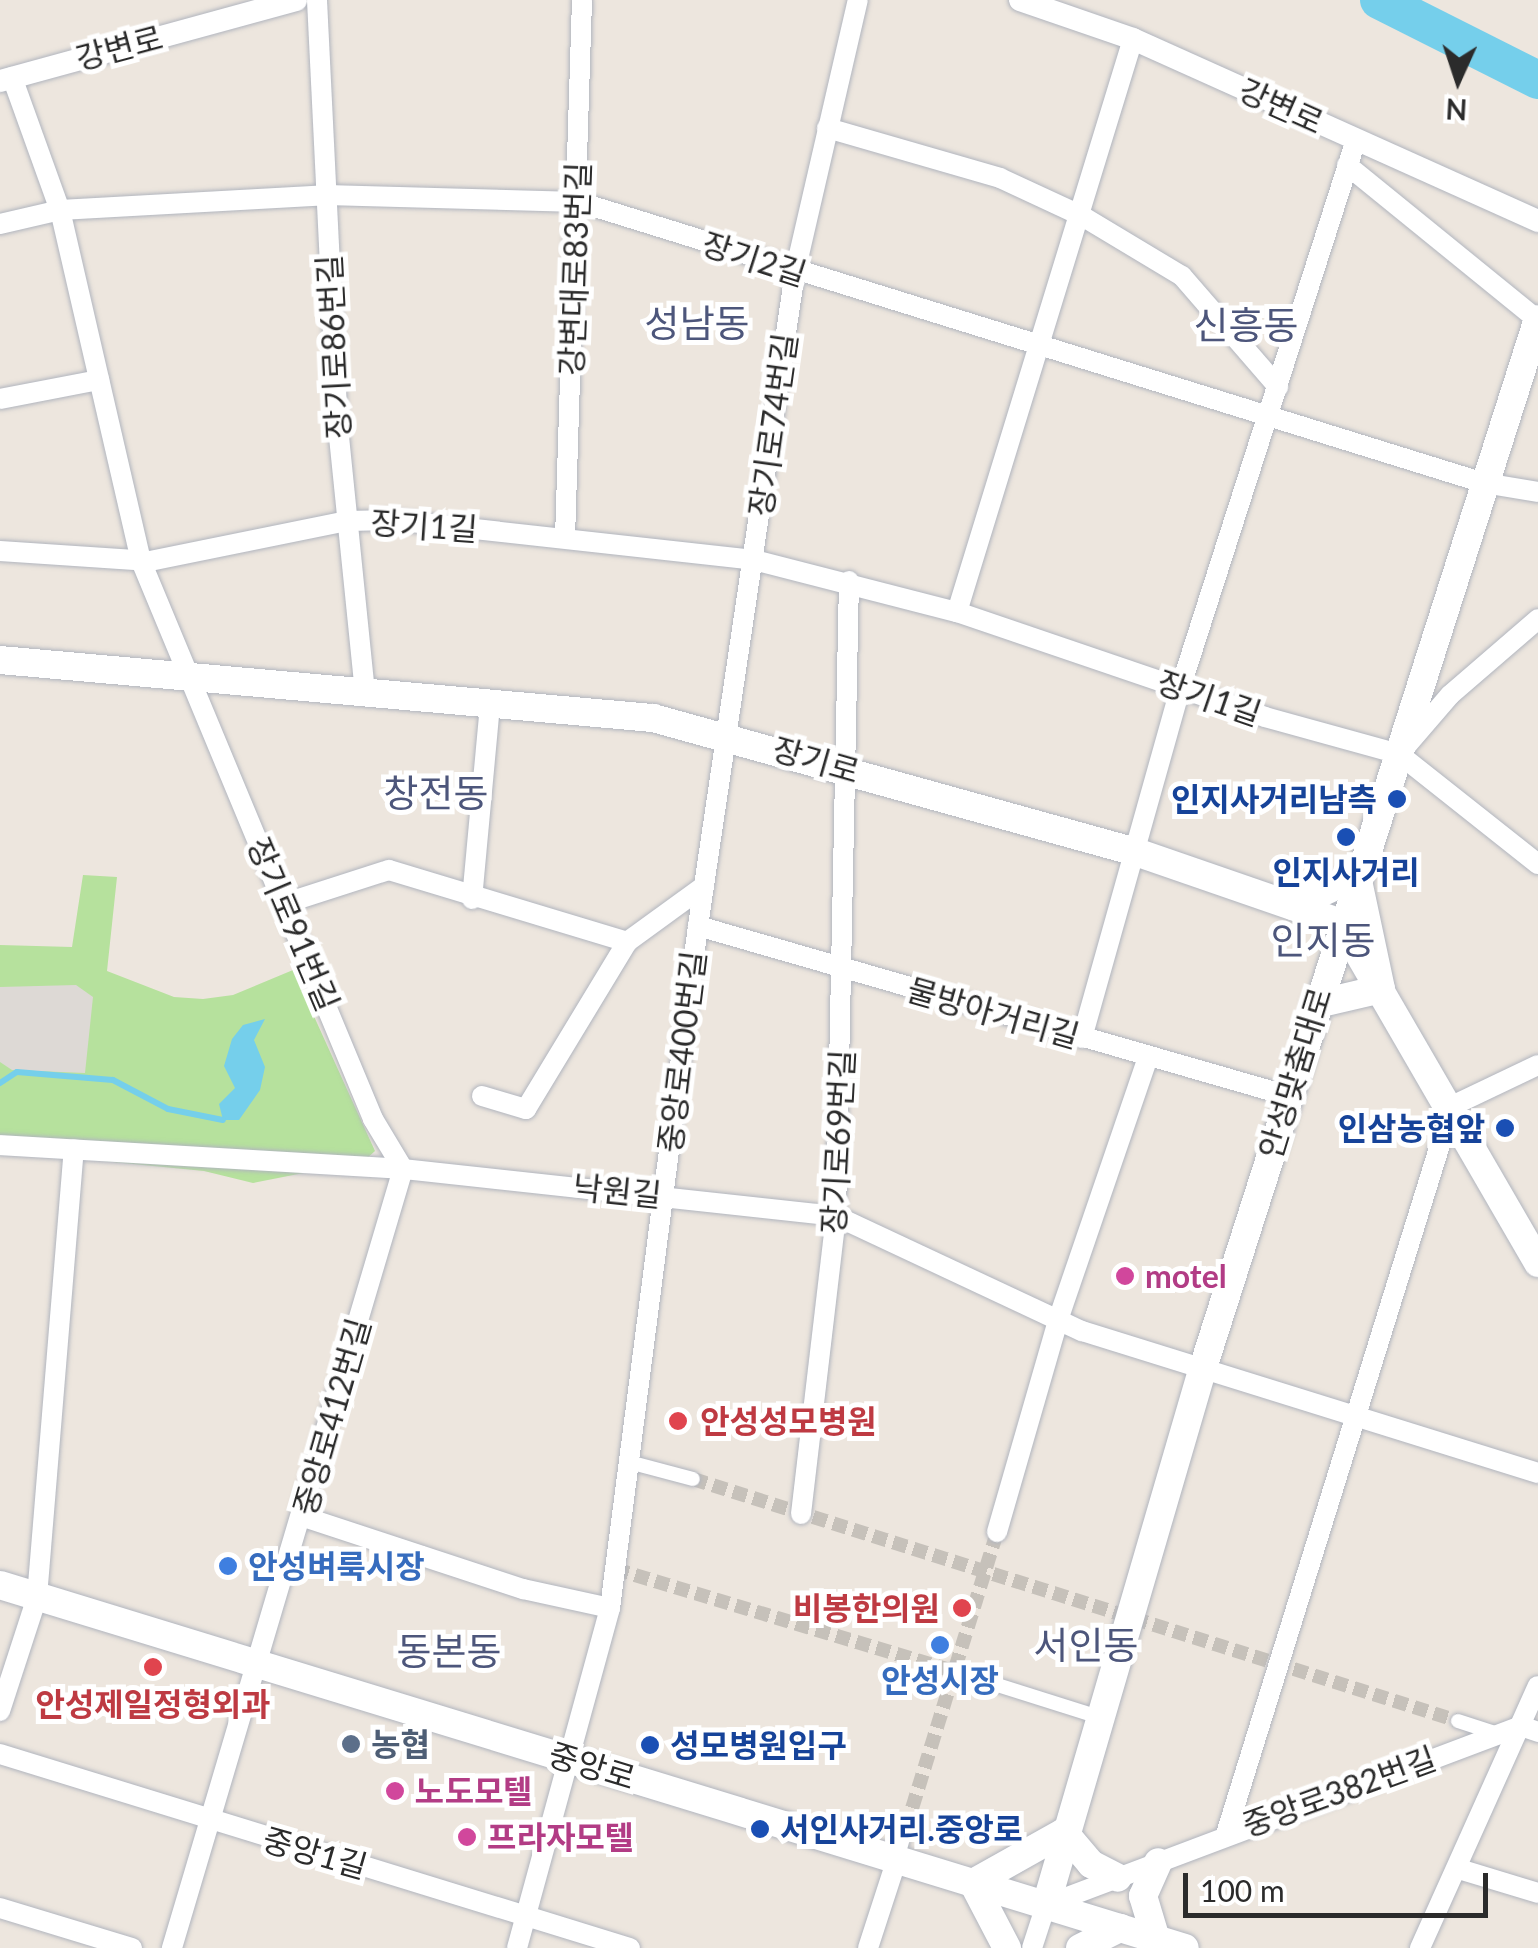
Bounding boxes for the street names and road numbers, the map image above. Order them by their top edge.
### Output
street label: 강변로 [71,18,167,78]
street label: 강변로 [1233,70,1329,142]
street label: 강변대로83번길 [552,162,598,376]
street label: 장기2길 [697,224,811,294]
street label: 장기로86번길 [310,254,358,440]
street label: 장기로74번길 [741,331,805,519]
street label: 장기1길 [369,503,479,549]
street label: 장기1길 [1152,662,1266,734]
street label: 장기로 [768,729,864,791]
street label: 장기로91번길 [239,832,347,1016]
street label: 중앙로400번길 [651,949,713,1155]
street label: 물방아거리길 [903,970,1083,1056]
street label: 안성맞춤대로 [1251,983,1339,1163]
street label: 장기로69번길 [814,1049,862,1235]
street label: 낙원길 [571,1167,663,1215]
street label: 중앙로412번길 [286,1314,378,1520]
street label: 중앙로 [544,1735,640,1797]
street label: 중앙로382번길 [1237,1739,1441,1845]
street label: 중앙1길 [258,1820,372,1886]

